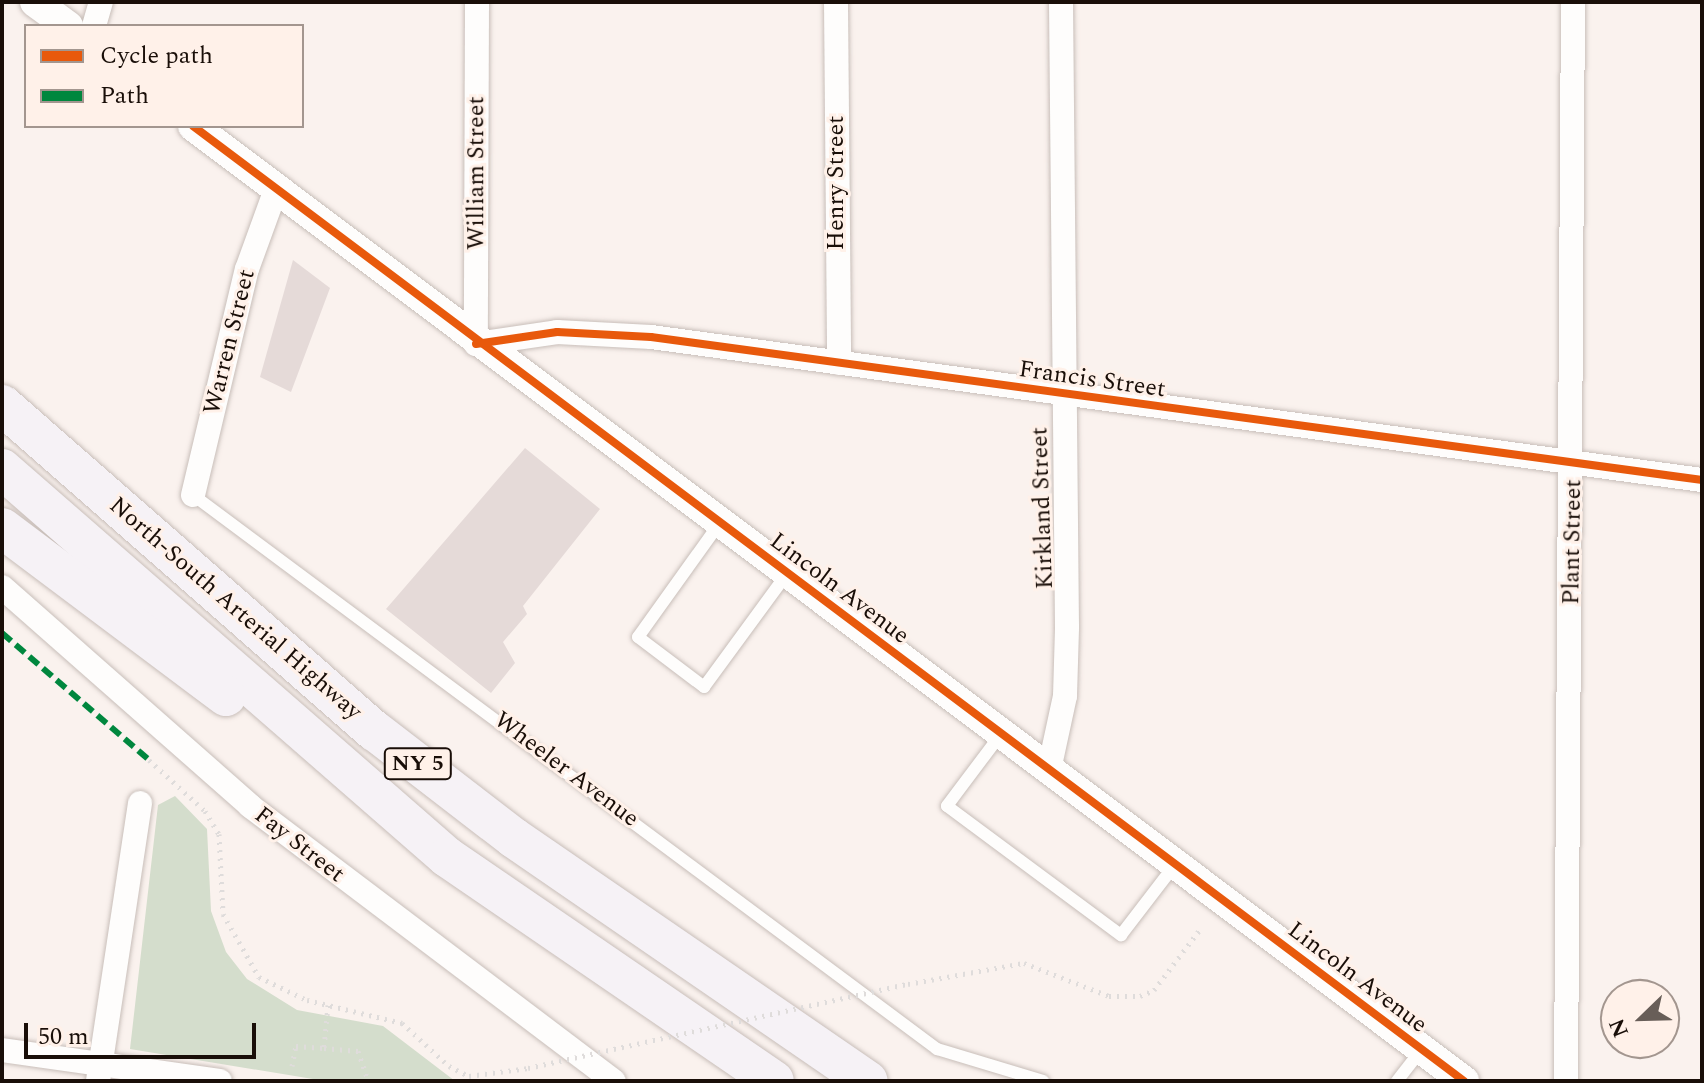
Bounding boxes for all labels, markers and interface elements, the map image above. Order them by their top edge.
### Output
legend [24,24,304,128]
text: Cycle path [100,38,213,74]
text: Path [100,78,149,114]
street label: William Street [463,96,491,250]
street label: Henry Street [823,115,851,251]
street label: Warren Street [198,267,262,417]
street label: Francis Street [1017,355,1167,405]
street label: Kirkland Street [1026,426,1060,590]
street label: Plant Street [1558,479,1588,605]
street label: North-South Arterial Highway [103,491,367,727]
street label: Lincoln Avenue [764,527,914,651]
street label: Wheeler Avenue [488,706,644,834]
road number: NY 5 [382,746,454,782]
street label: Fay Street [248,801,350,889]
street label: Lincoln Avenue [1282,916,1432,1040]
north arrow [1600,979,1680,1059]
scale bar [28,1007,260,1057]
text: N [1601,1013,1638,1043]
text: 50 m [38,1019,89,1055]

